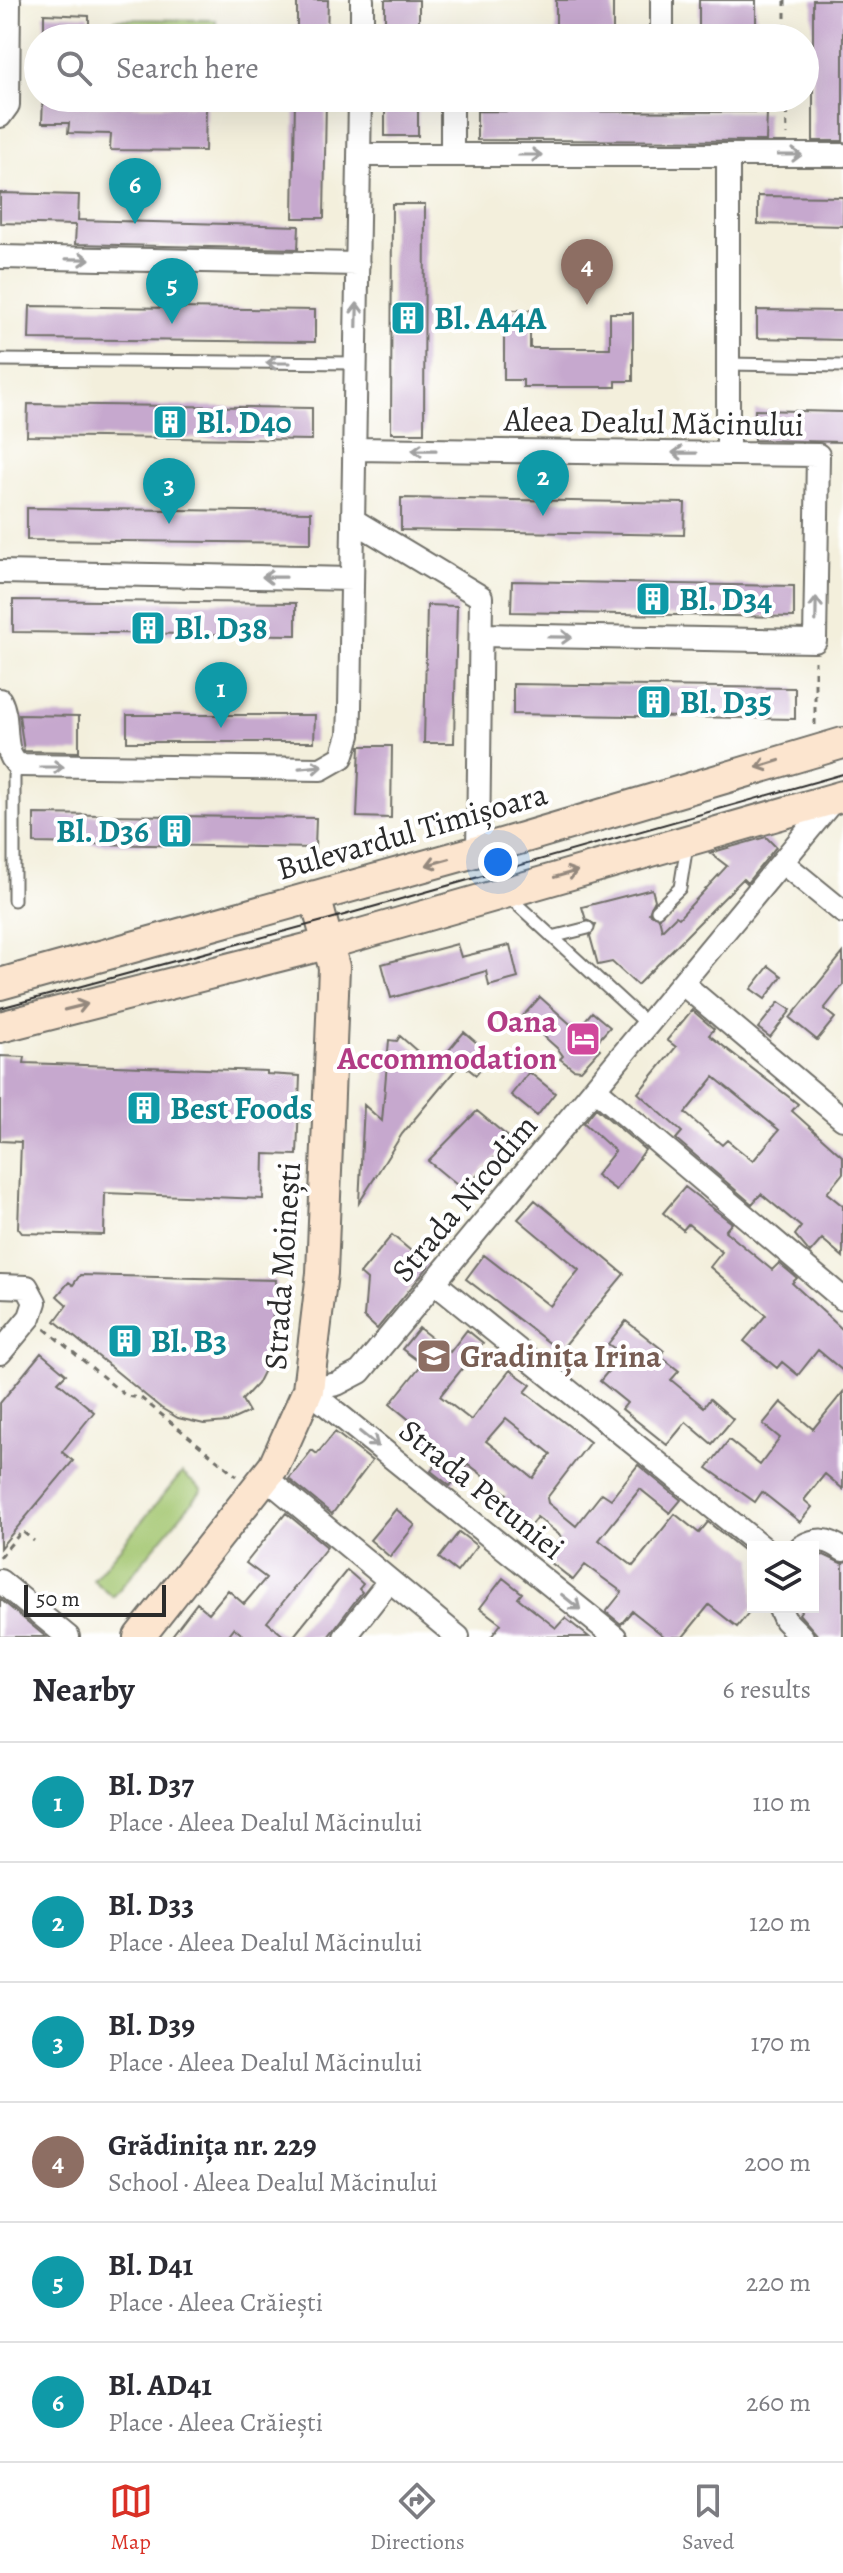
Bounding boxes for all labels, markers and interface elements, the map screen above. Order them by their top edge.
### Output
search box [24,24,819,112]
icon: search [52,46,96,90]
text: Search here [116,48,259,88]
one-way arrow [516,147,543,163]
one-way arrow [776,147,803,163]
pin: 6 [109,158,161,224]
pin: 4 [561,239,613,305]
one-way arrow [64,251,91,266]
pin: 5 [146,258,198,324]
place label: Bl. A44A [434,296,547,340]
building icon: Bl. A44A [389,299,427,337]
one-way arrow [349,302,364,329]
one-way arrow [265,355,292,370]
street label: Aleea Dealul Măcinului [503,397,804,447]
place label: Bl. D40 [196,400,292,444]
building icon: Bl. D40 [151,403,189,441]
one-way arrow [411,442,438,458]
one-way arrow [671,445,698,461]
pin: 2 [517,450,569,516]
pin: 3 [143,458,195,524]
one-way arrow [261,569,288,585]
place label: Bl. D34 [679,577,772,621]
building icon: Bl. D34 [634,580,672,618]
one-way arrow [808,596,824,623]
place label: Bl. D38 [174,606,268,650]
building icon: Bl. D38 [129,609,167,647]
one-way arrow [546,629,573,644]
pin: 1 [195,662,247,728]
place label: Bl. D35 [680,680,772,724]
building icon: Bl. D35 [635,683,673,721]
one-way arrow [755,757,781,772]
one-way arrow [38,759,65,775]
one-way arrow [298,760,324,775]
street label: Bulevardul Timișoara [272,771,552,891]
place label: Bl. D36 [56,809,149,853]
building icon: Bl. D36 [156,812,194,850]
your location [478,842,518,882]
one-way arrow [426,855,452,870]
one-way arrow [553,866,579,881]
one-way arrow [62,999,88,1014]
place label: Oana Accommodation [336,999,558,1080]
hotel icon: Oana Accommodation [564,1020,602,1058]
place label: Best Foods [170,1086,313,1130]
building icon: Best Foods [125,1089,163,1127]
street label: Strada Nicodim [381,1105,547,1291]
street label: Strada Moinești [253,1160,311,1372]
place label: Bl. B3 [151,1319,227,1363]
building icon: Bl. B3 [106,1322,144,1360]
place label: Gradinița Irina [460,1334,662,1378]
school or university icon: Gradinița Irina [415,1337,453,1375]
street label: Strada Petuniei [390,1409,574,1569]
one-way arrow [358,1430,379,1448]
map controls [747,1541,819,1613]
button: layers [747,1541,819,1613]
scale bar [24,1581,166,1617]
text: 50 m [36,1584,80,1614]
one-way arrow [561,1593,581,1611]
text: Nearby [32,1666,135,1713]
text: 6 results [723,1672,811,1707]
text: Bl. D37 [108,1765,194,1805]
text: 1 [53,1785,63,1820]
text: 110 m [753,1785,811,1820]
text: Place · Aleea Dealul Măcinului [108,1805,422,1840]
text: Bl. D33 [108,1885,194,1925]
text: 2 [52,1905,64,1940]
text: 120 m [749,1905,811,1940]
text: Place · Aleea Dealul Măcinului [108,1925,422,1960]
text: Bl. D39 [108,2005,195,2045]
text: 3 [52,2025,64,2060]
text: 170 m [751,2025,811,2060]
text: Place · Aleea Dealul Măcinului [108,2045,422,2080]
text: Grădinița nr. 229 [108,2125,317,2165]
text: 4 [52,2145,64,2180]
text: 200 m [744,2145,811,2180]
text: School · Aleea Dealul Măcinului [108,2165,438,2200]
text: Bl. D41 [108,2245,193,2285]
text: 5 [52,2265,64,2300]
text: 220 m [746,2265,811,2300]
text: Place · Aleea Crăiești [108,2285,323,2320]
text: Bl. AD41 [108,2365,212,2405]
text: 6 [52,2385,64,2420]
text: 260 m [746,2385,811,2420]
text: Place · Aleea Crăiești [108,2405,323,2440]
tab: Map [109,2479,153,2557]
tab: Directions [370,2479,465,2557]
tab: Saved [682,2479,734,2557]

